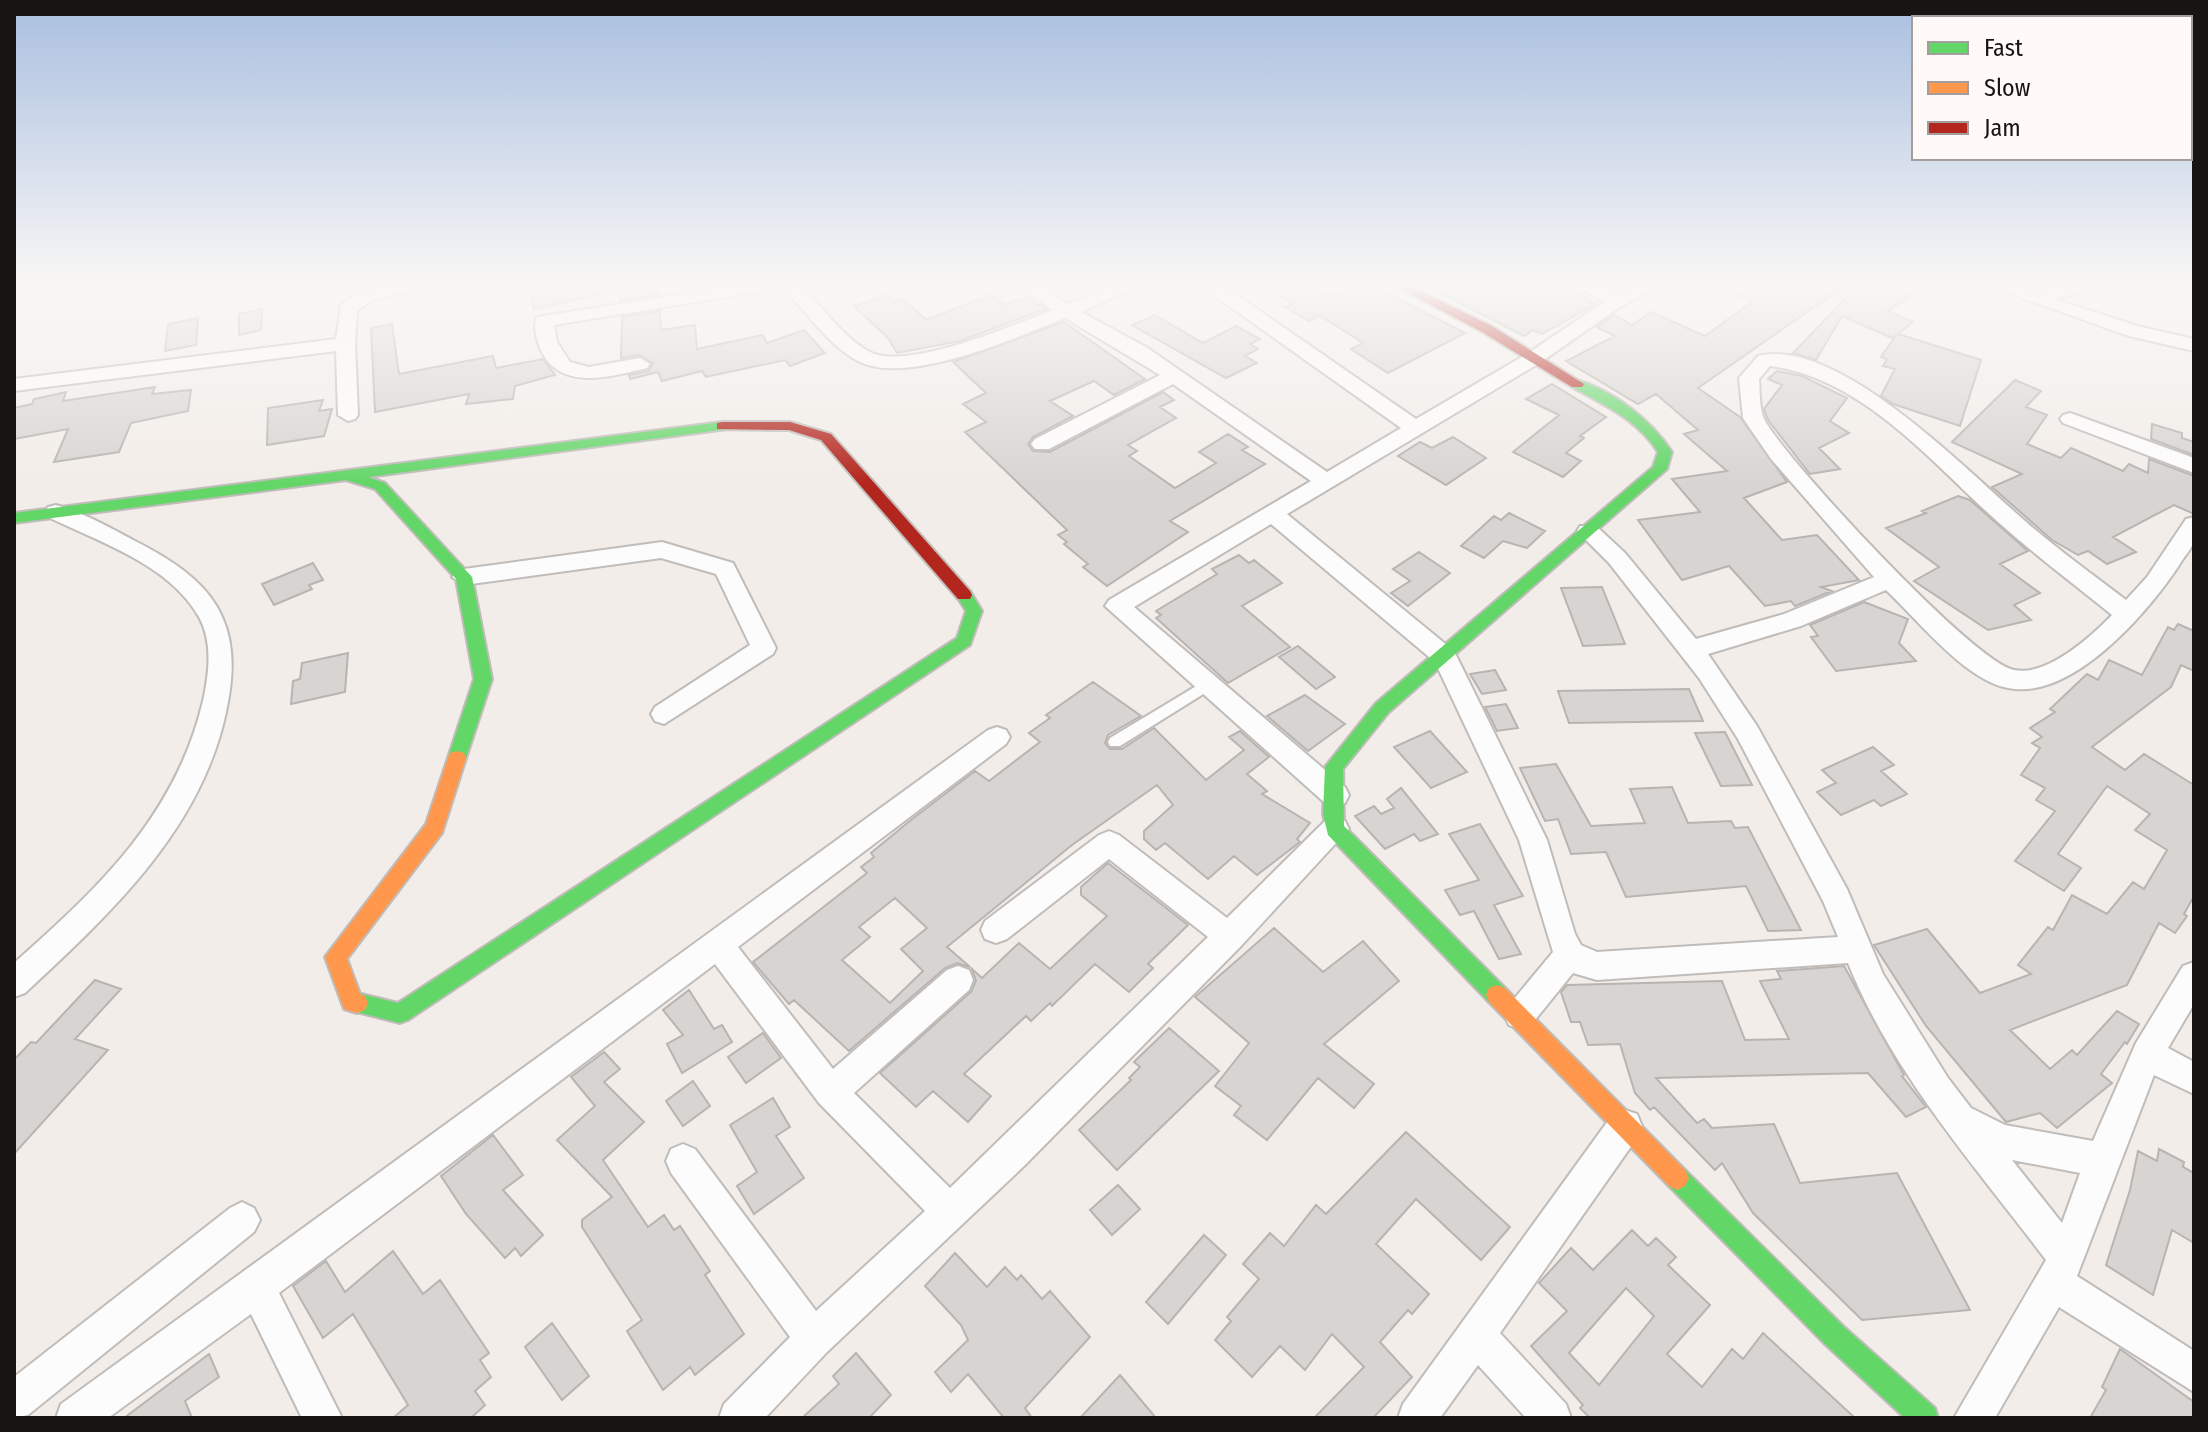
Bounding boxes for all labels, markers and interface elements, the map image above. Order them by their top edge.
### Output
legend [1912,16,2192,160]
text: Fast [1984,34,2023,62]
text: Slow [1984,74,2031,102]
text: Jam [1984,114,2021,142]

